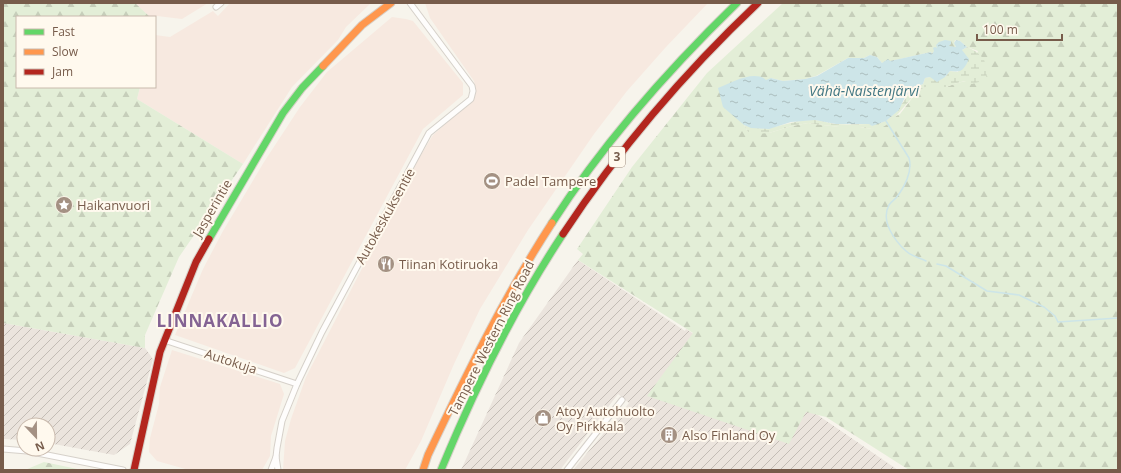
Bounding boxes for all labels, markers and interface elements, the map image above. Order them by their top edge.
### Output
legend [16,16,156,88]
scale bar [977,16,1062,42]
text: 100 m [983,21,1018,38]
text: Fast [52,23,75,40]
text: Slow [52,43,79,60]
text: Jam [51,63,73,80]
water label: Vähä-Naistenjärvi [809,81,919,100]
road number: 3 [609,147,625,167]
street label: Autokeskuksentie [351,165,419,267]
sports icon: Padel Tampere [482,171,502,191]
place label: Padel Tampere [505,172,596,190]
street label: Jasperintie [187,176,236,242]
place icon: Haikanvuori [54,195,74,215]
place label: Haikanvuori [77,196,150,214]
restaurant icon: Tiinan Kotiruoka [376,254,396,274]
place label: Tiinan Kotiruoka [399,255,498,273]
street label: Tampere Western Ring Road [444,257,538,419]
district label: LINNAKALLIO [157,309,284,332]
street label: Autokuja [203,344,259,378]
place label: Atoy Autohuolto Oy Pirkkala [556,402,655,435]
shop icon: Atoy Autohuolto Oy Pirkkala [533,408,553,428]
north arrow [16,417,56,457]
building icon: Also Finland Oy [659,425,679,445]
place label: Also Finland Oy [682,426,776,444]
text: N [33,438,47,455]

